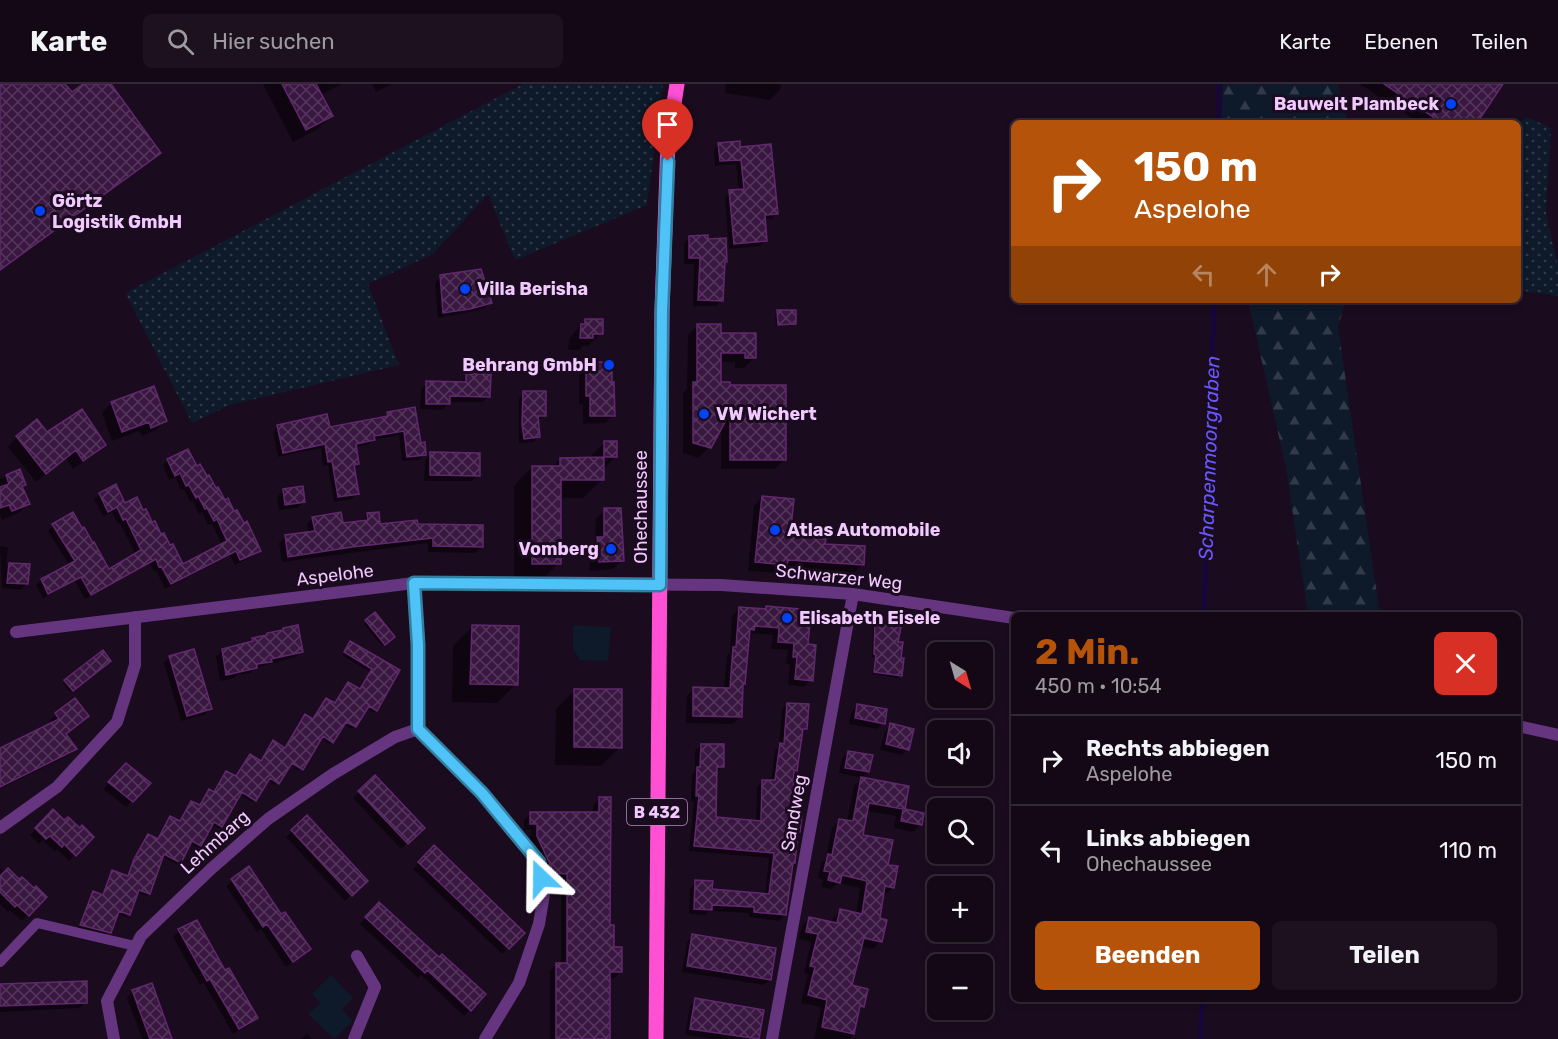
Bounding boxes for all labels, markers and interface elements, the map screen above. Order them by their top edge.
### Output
search box [143,14,563,68]
text: Karte [30,25,107,58]
icon: search [164,25,197,58]
text: Hier suchen [212,28,335,55]
text: Karte [1279,29,1331,54]
text: Ebenen [1364,29,1438,54]
text: Teilen [1471,29,1528,54]
place label: Bauwelt Plambeck [1274,93,1439,115]
marker: Bauwelt Plambeck [1444,97,1458,111]
pin [642,99,693,161]
icon: arrive [651,108,684,141]
text: 150 m [1134,142,1258,192]
icon: right [1035,144,1113,222]
place label: Görtz Logistik GmbH [52,190,182,233]
text: Aspelohe [1134,193,1251,225]
marker: Görtz Logistik GmbH [33,204,47,218]
icon: left [1187,258,1220,291]
icon: ahead [1250,258,1283,291]
icon: right [1313,258,1346,291]
place label: Villa Berisha [477,278,588,300]
marker: Villa Berisha [458,282,472,296]
place label: Behrang GmbH [462,354,597,376]
water label: Scharpenmoorgraben [1193,355,1225,561]
marker: Behrang GmbH [602,358,616,372]
place label: VW Wichert [716,403,817,425]
marker: VW Wichert [697,407,711,421]
street label: Ohechaussee [630,450,652,564]
place label: Atlas Automobile [787,519,941,541]
marker: Atlas Automobile [768,523,782,537]
place label: Vomberg [518,538,599,560]
marker: Vomberg [604,542,618,556]
street label: Aspelohe [295,559,375,591]
street label: Schwarzer Weg [774,559,904,595]
place label: Elisabeth Eisele [799,607,941,629]
marker: Elisabeth Eisele [780,611,794,625]
text: 2 Min. [1035,630,1140,673]
button: close [1434,632,1497,695]
north arrow [927,642,993,708]
map controls [927,642,993,1020]
text: 450 m · 10:54 [1035,674,1162,698]
button: sound [927,720,993,786]
text: Rechts abbiegen [1086,735,1270,762]
icon: right [1035,744,1068,777]
text: 150 m [1436,747,1497,774]
text: Aspelohe [1086,762,1172,786]
street label: Sandweg [776,773,812,853]
button: search [927,798,993,864]
road number: B 432 [627,799,687,825]
street label: Lehmbarg [176,805,254,879]
text: Links abbiegen [1086,825,1250,852]
icon: left [1035,834,1068,867]
text: 110 m [1439,837,1497,864]
position arrow [509,846,573,910]
text: Ohechaussee [1086,852,1212,876]
button: + [927,876,993,942]
button: Beenden [1035,921,1260,990]
button: Teilen [1272,921,1497,990]
button: − [927,954,993,1020]

